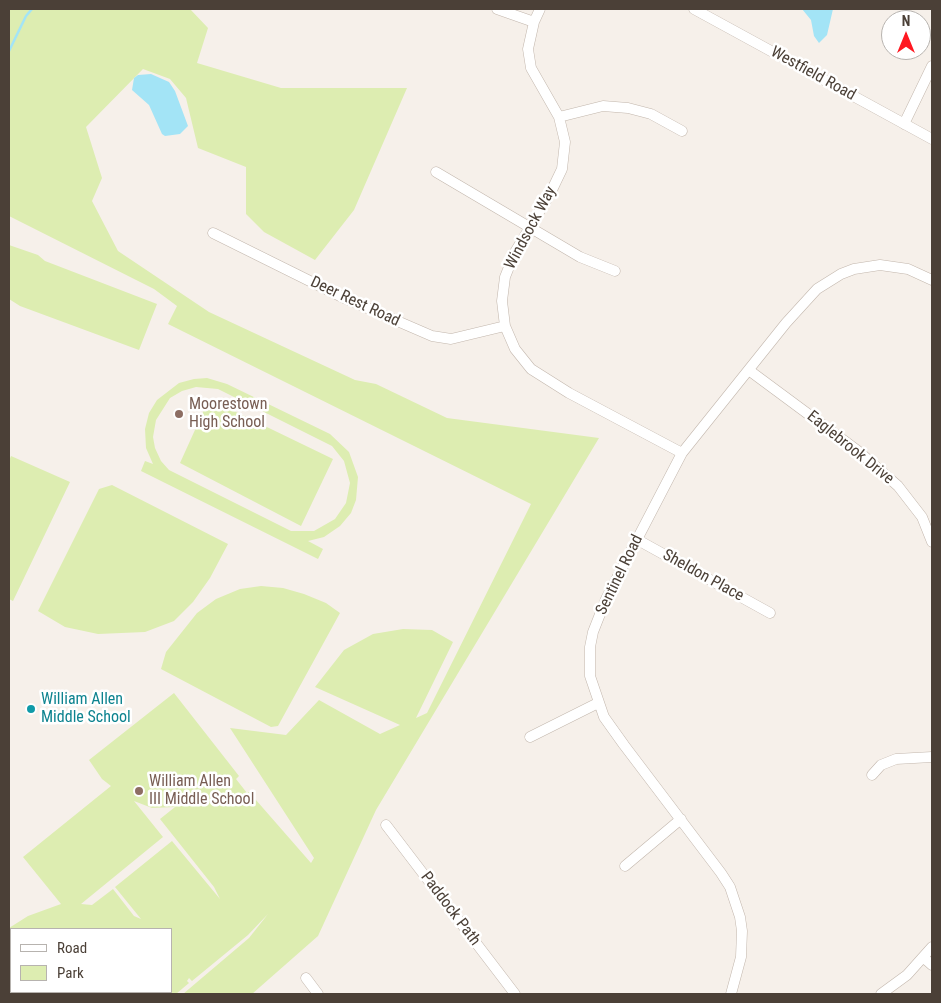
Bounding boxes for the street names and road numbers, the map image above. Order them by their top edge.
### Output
street label: Westfield Road [767,43,859,105]
street label: Windsock Way [501,183,561,273]
street label: Deer Rest Road [307,273,403,331]
street label: Eaglebrook Drive [803,407,897,489]
street label: Sentinel Road [592,532,648,618]
street label: Sheldon Place [659,546,747,606]
street label: Paddock Path [416,868,484,950]

